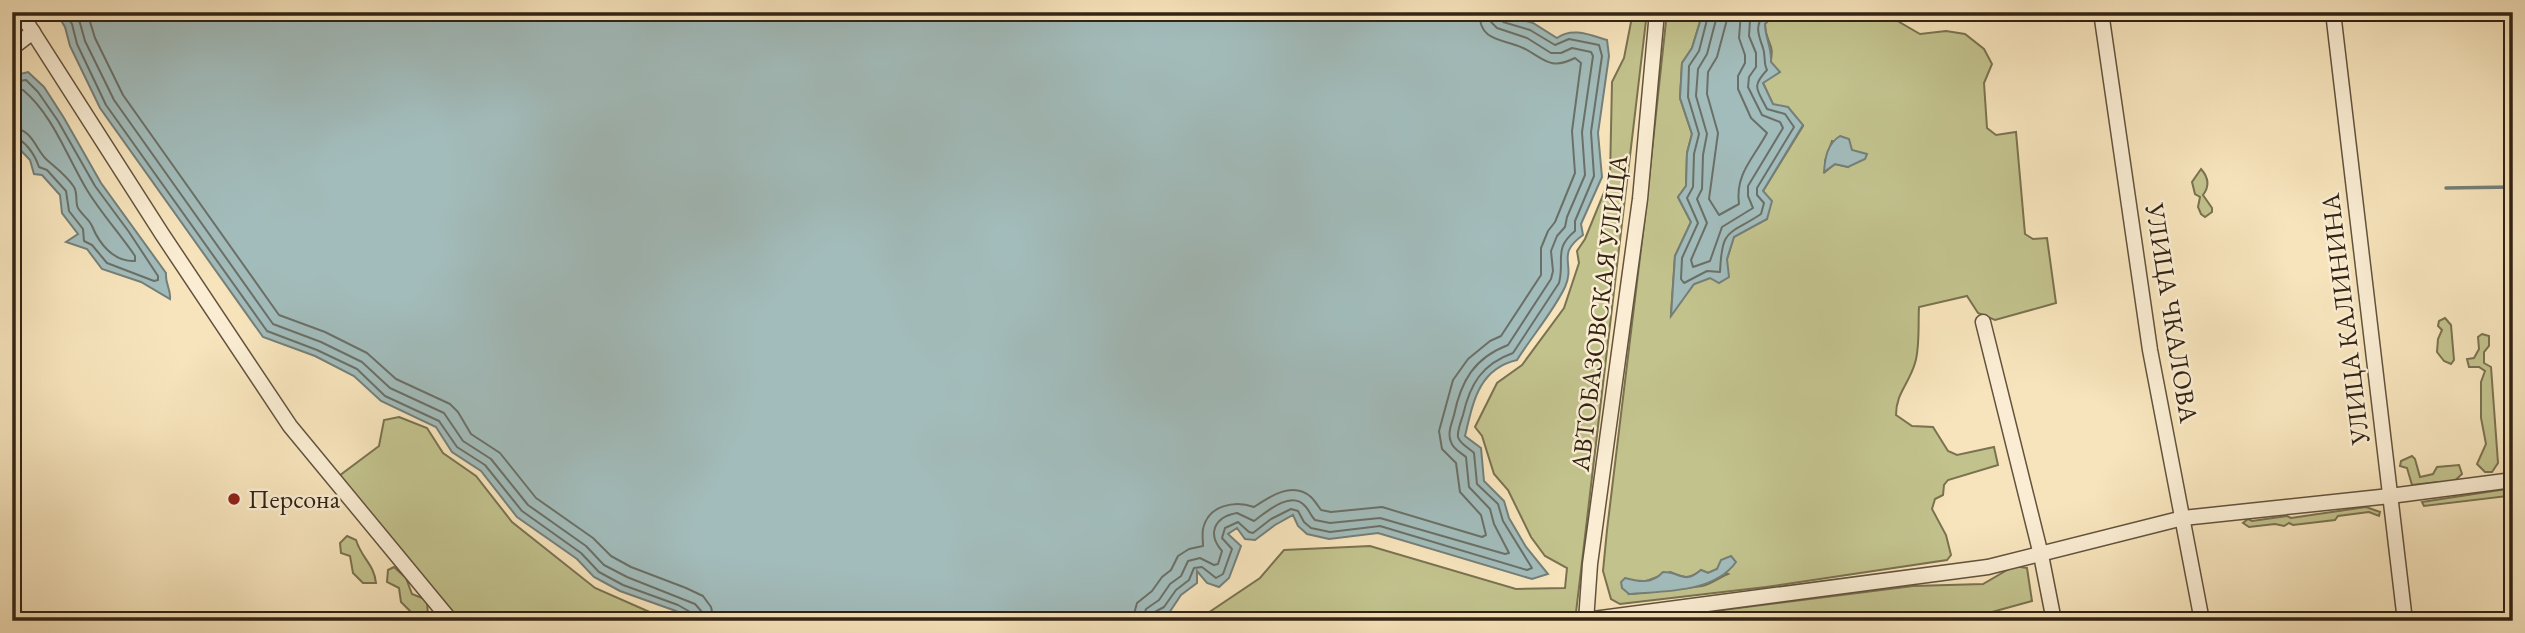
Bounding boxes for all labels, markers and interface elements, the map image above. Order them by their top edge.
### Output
street label: АВТОБАЗОВСКАЯ УЛИЦА [1563,152,1635,474]
street label: УЛИЦА КАЛИНИНА [2313,190,2377,448]
street label: УЛИЦА ЧКАЛОВА [2138,200,2206,426]
place label: Персона [248,482,341,516]
marker: Персона [226,491,242,507]

